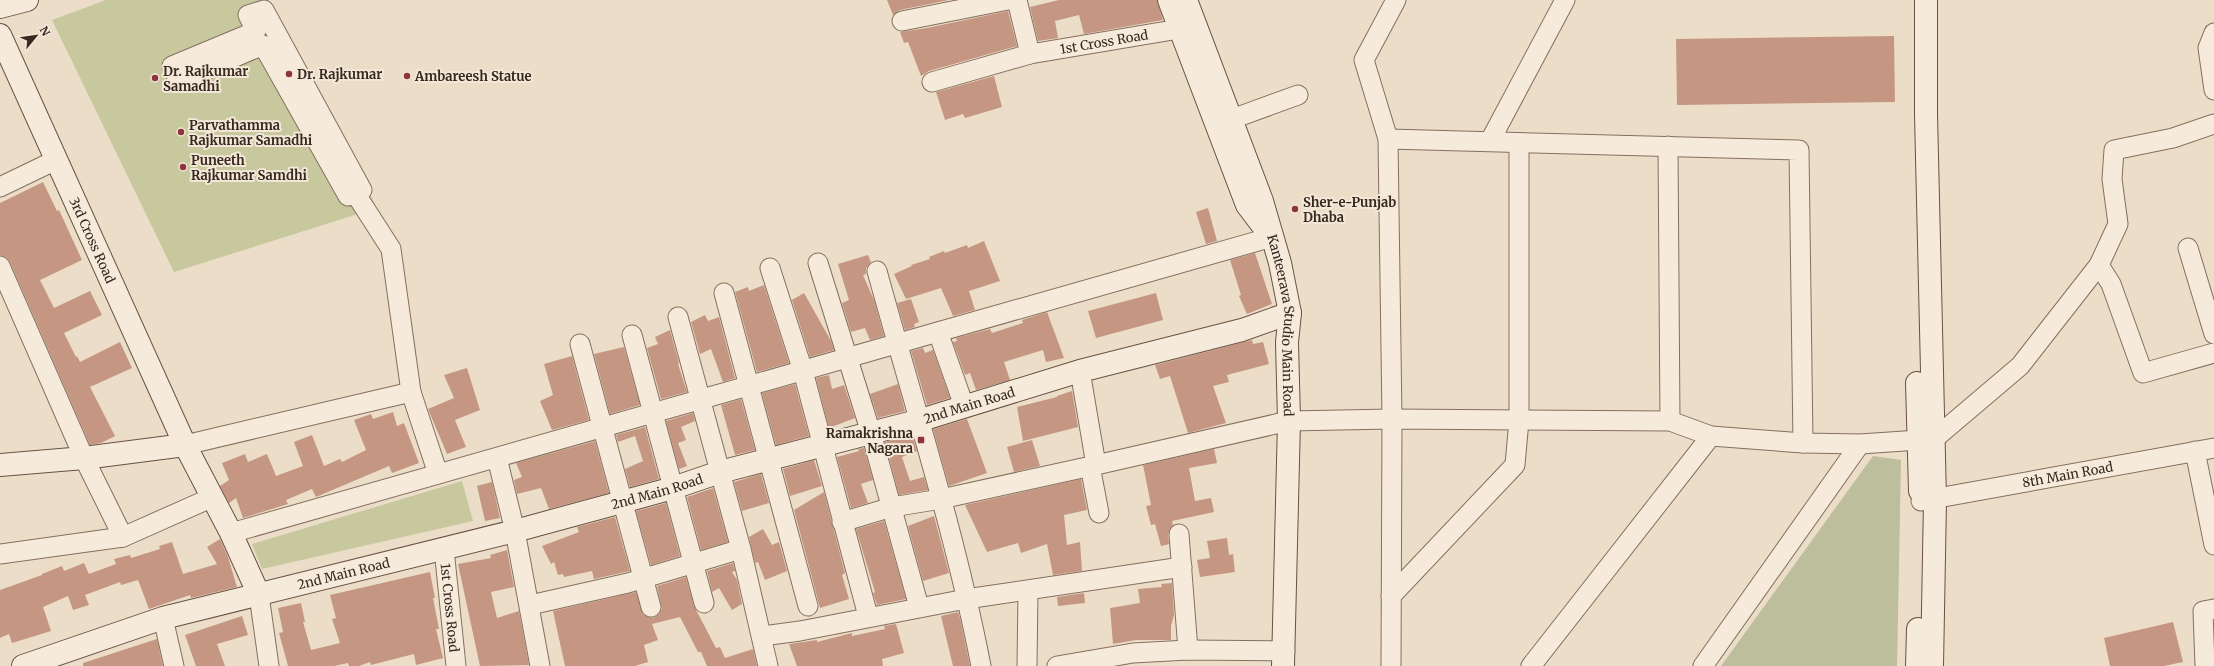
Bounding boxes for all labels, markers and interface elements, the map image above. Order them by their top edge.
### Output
north arrow [16,16,56,56]
text: N [37,24,53,39]
street label: 1st Cross Road [1059,26,1150,58]
place label: Dr. Rajkumar Samadhi [163,63,248,95]
place label: Dr. Rajkumar [297,66,382,83]
place label: Ambareesh Statue [414,68,532,85]
marker: Dr. Rajkumar [284,69,294,79]
marker: Ambareesh Statue [402,71,412,81]
marker: Dr. Rajkumar Samadhi [150,73,160,83]
place label: Parvathamma Rajkumar Samadhi [189,117,313,149]
marker: Parvathamma Rajkumar Samadhi [176,127,186,137]
place label: Puneeth Rajkumar Samdhi [191,152,308,184]
marker: Puneeth Rajkumar Samdhi [178,162,188,172]
place label: Sher-e-Punjab Dhaba [1303,194,1396,226]
street label: 3rd Cross Road [65,195,119,286]
marker: Sher-e-Punjab Dhaba [1290,204,1300,214]
street label: Kanteerava Studio Main Road [1263,232,1298,417]
street label: 2nd Main Road [922,384,1017,428]
place label: Ramakrishna Nagara [826,425,913,457]
marker: Ramakrishna Nagara [916,435,926,445]
street label: 8th Main Road [2021,458,2115,492]
street label: 2nd Main Road [609,470,705,513]
street label: 2nd Main Road [296,554,392,593]
street label: 1st Cross Road [437,562,463,653]

